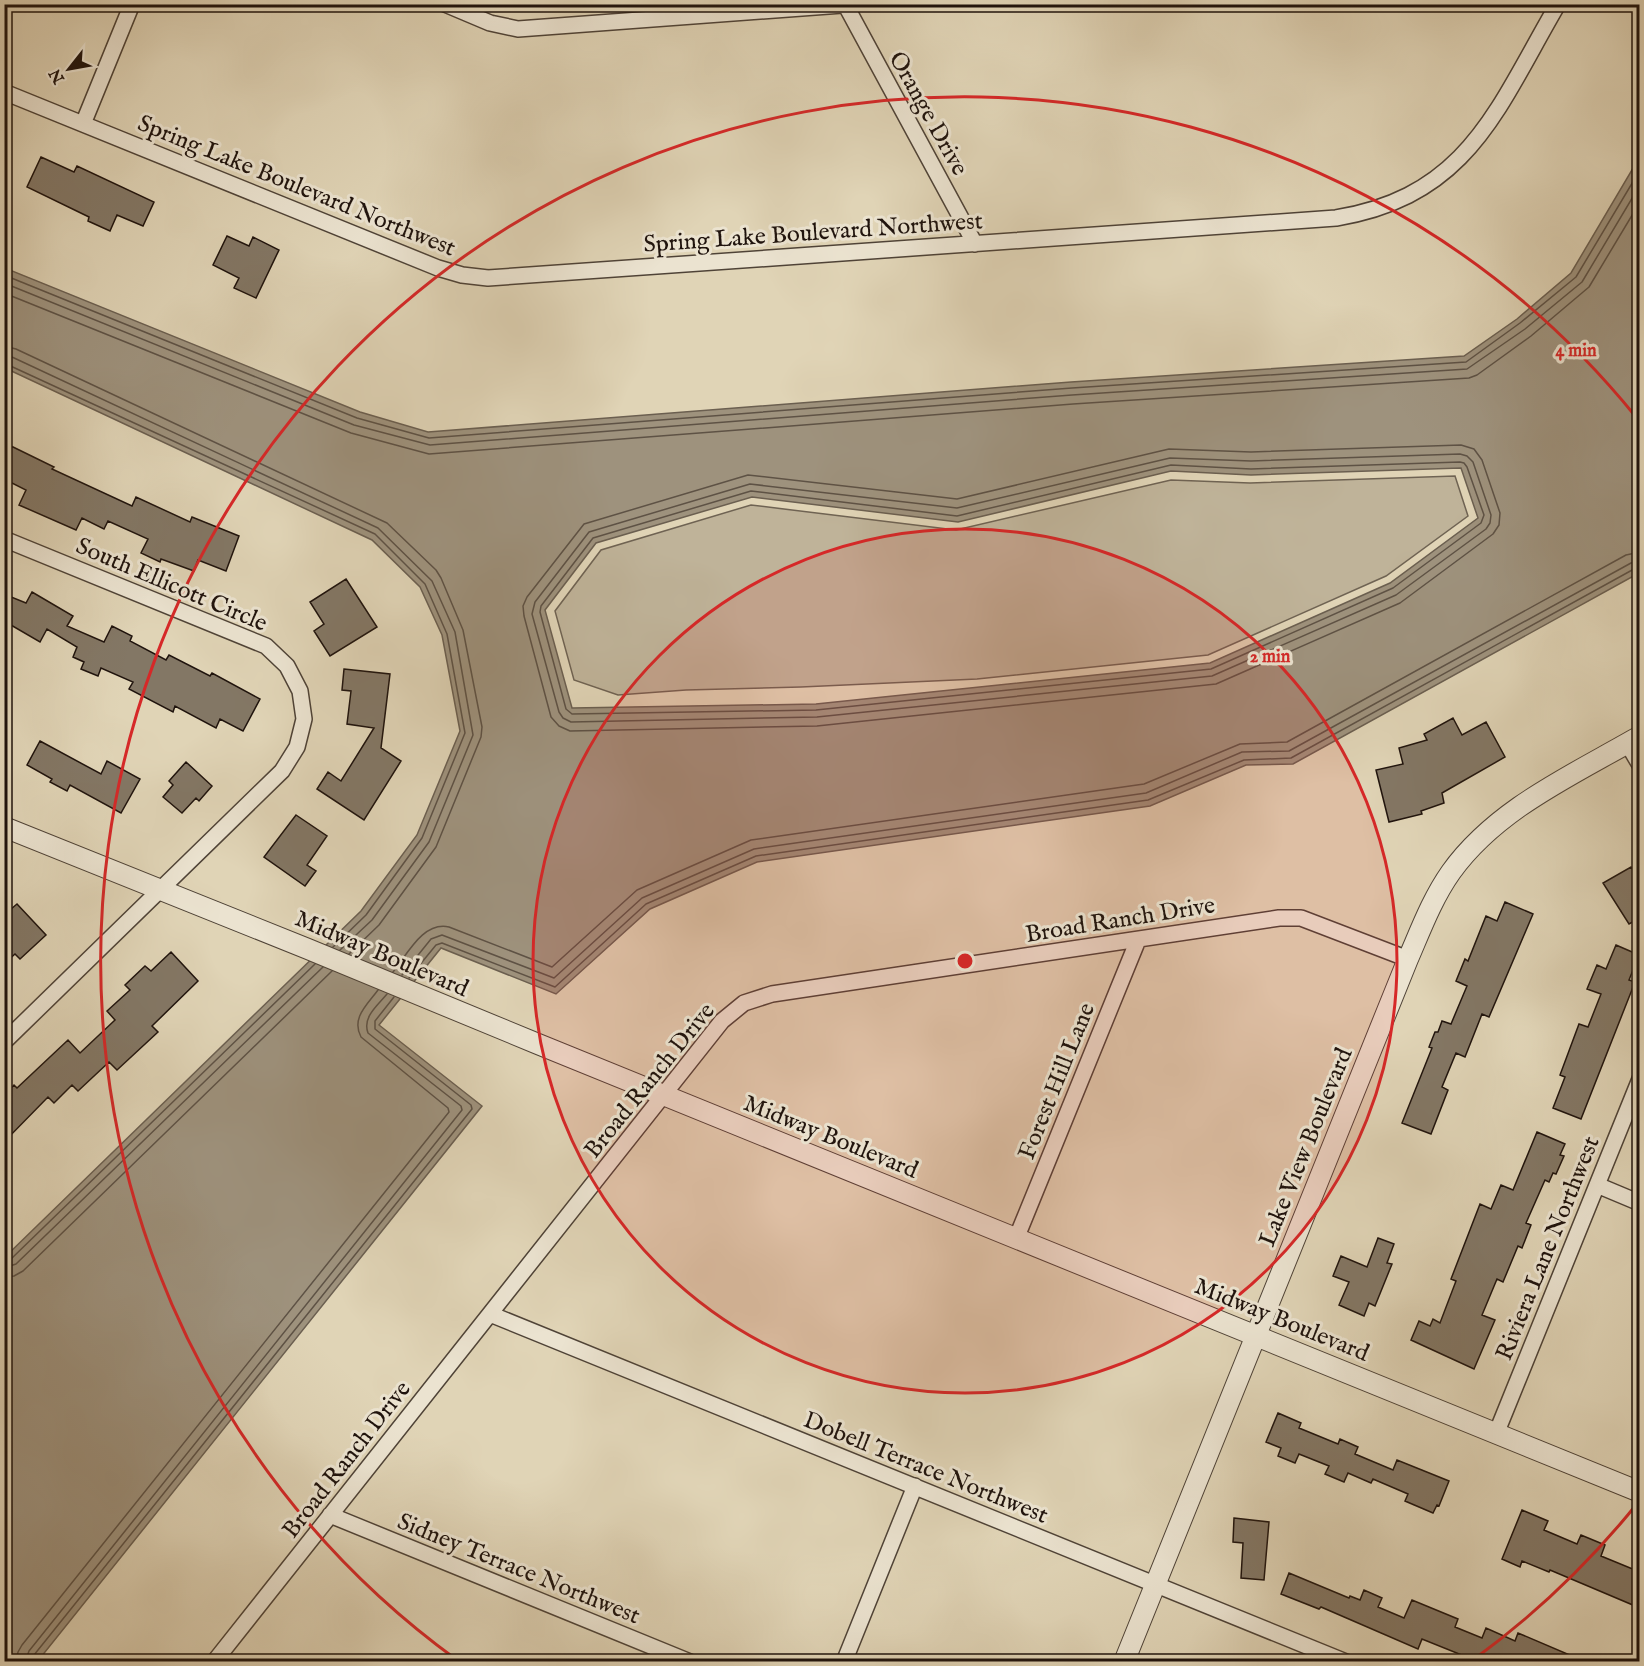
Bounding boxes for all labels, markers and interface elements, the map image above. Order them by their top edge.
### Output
north arrow [39,39,99,99]
street label: Orange Drive [881,46,974,181]
text: N [46,64,71,88]
street label: Spring Lake Boulevard Northwest [133,108,460,264]
street label: Spring Lake Boulevard Northwest [642,206,984,261]
text: 4 min [1555,340,1597,363]
street label: South Ellicott Circle [71,531,272,640]
text: 2 min [1250,646,1291,669]
street label: Broad Ranch Drive [1023,890,1217,951]
street label: Midway Boulevard [290,904,473,1005]
centre of rings [955,951,975,971]
street label: Broad Ranch Drive [578,997,722,1165]
street label: Forest Hill Lane [1012,999,1103,1164]
street label: Lake View Boulevard [1252,1043,1360,1251]
street label: Midway Boulevard [739,1088,922,1187]
street label: Riviera Lane Northwest [1489,1132,1608,1365]
street label: Midway Boulevard [1190,1271,1373,1370]
street label: Broad Ranch Drive [276,1375,418,1545]
street label: Dobell Terrace Northwest [799,1405,1052,1532]
street label: Sidney Terrace Northwest [393,1507,644,1632]

